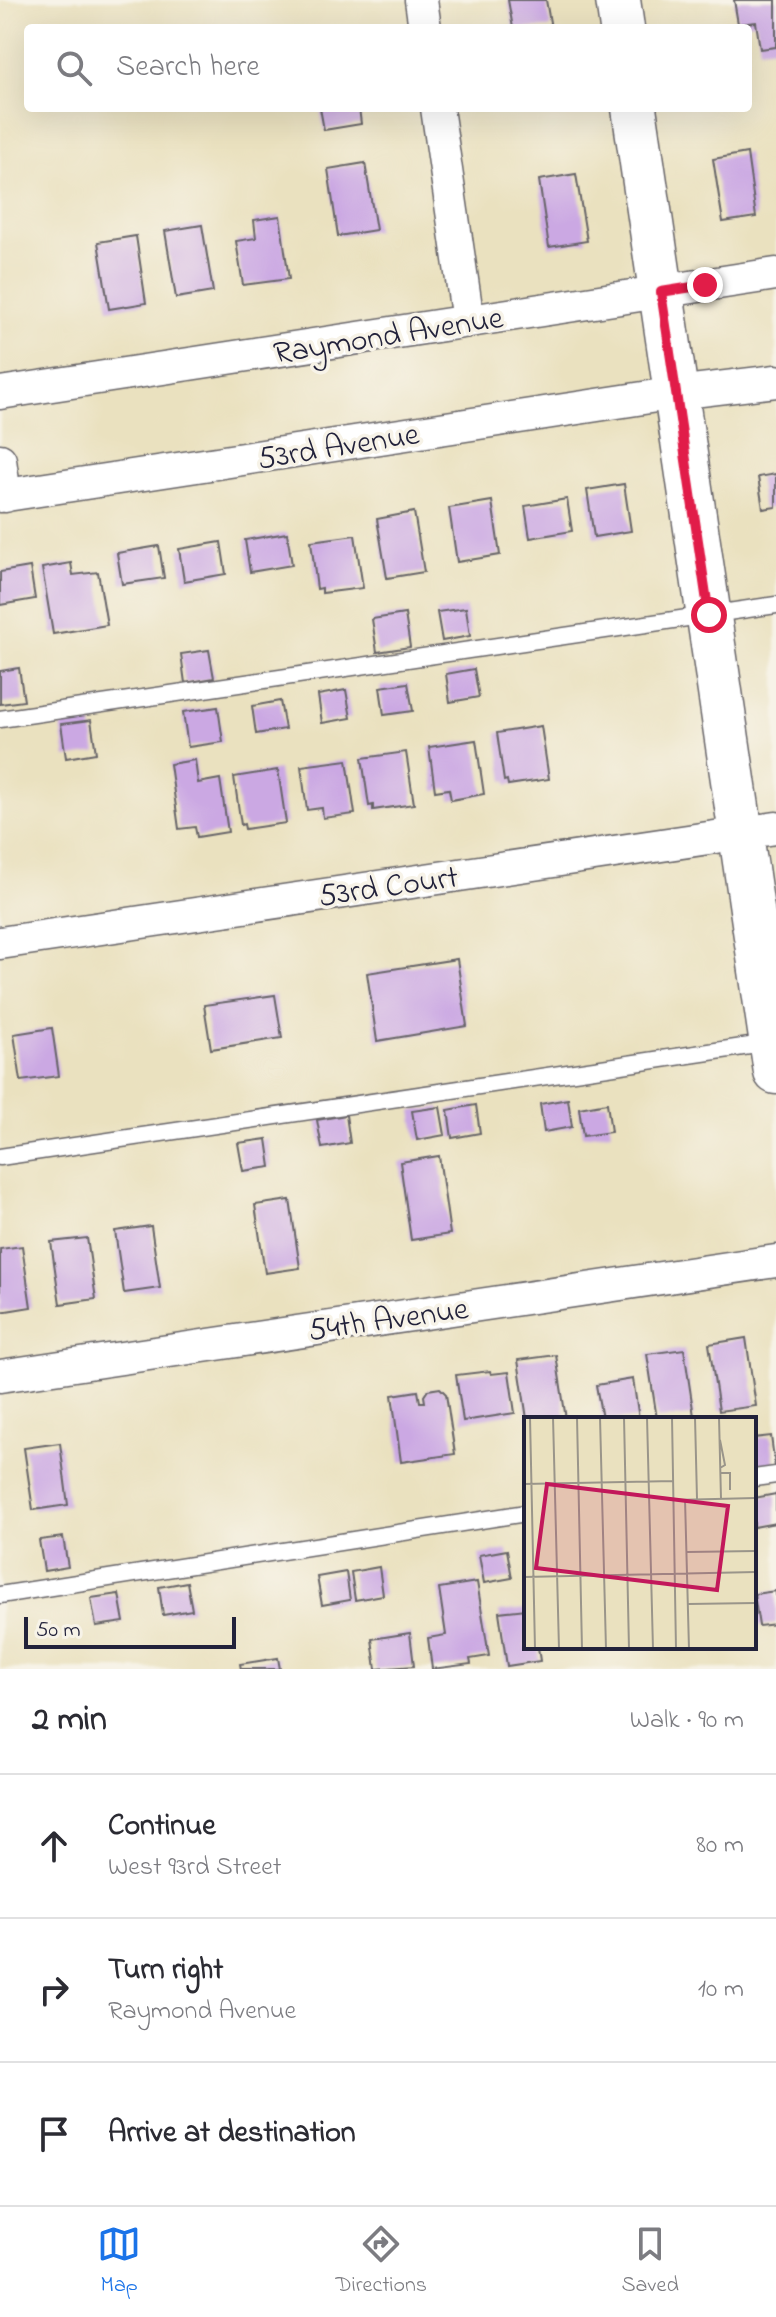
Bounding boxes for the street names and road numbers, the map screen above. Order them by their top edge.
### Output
street label: Raymond Avenue [270,296,507,379]
street label: 53rd Avenue [254,412,423,484]
street label: 53rd Court [316,855,462,922]
street label: 54th Avenue [305,1287,472,1356]

